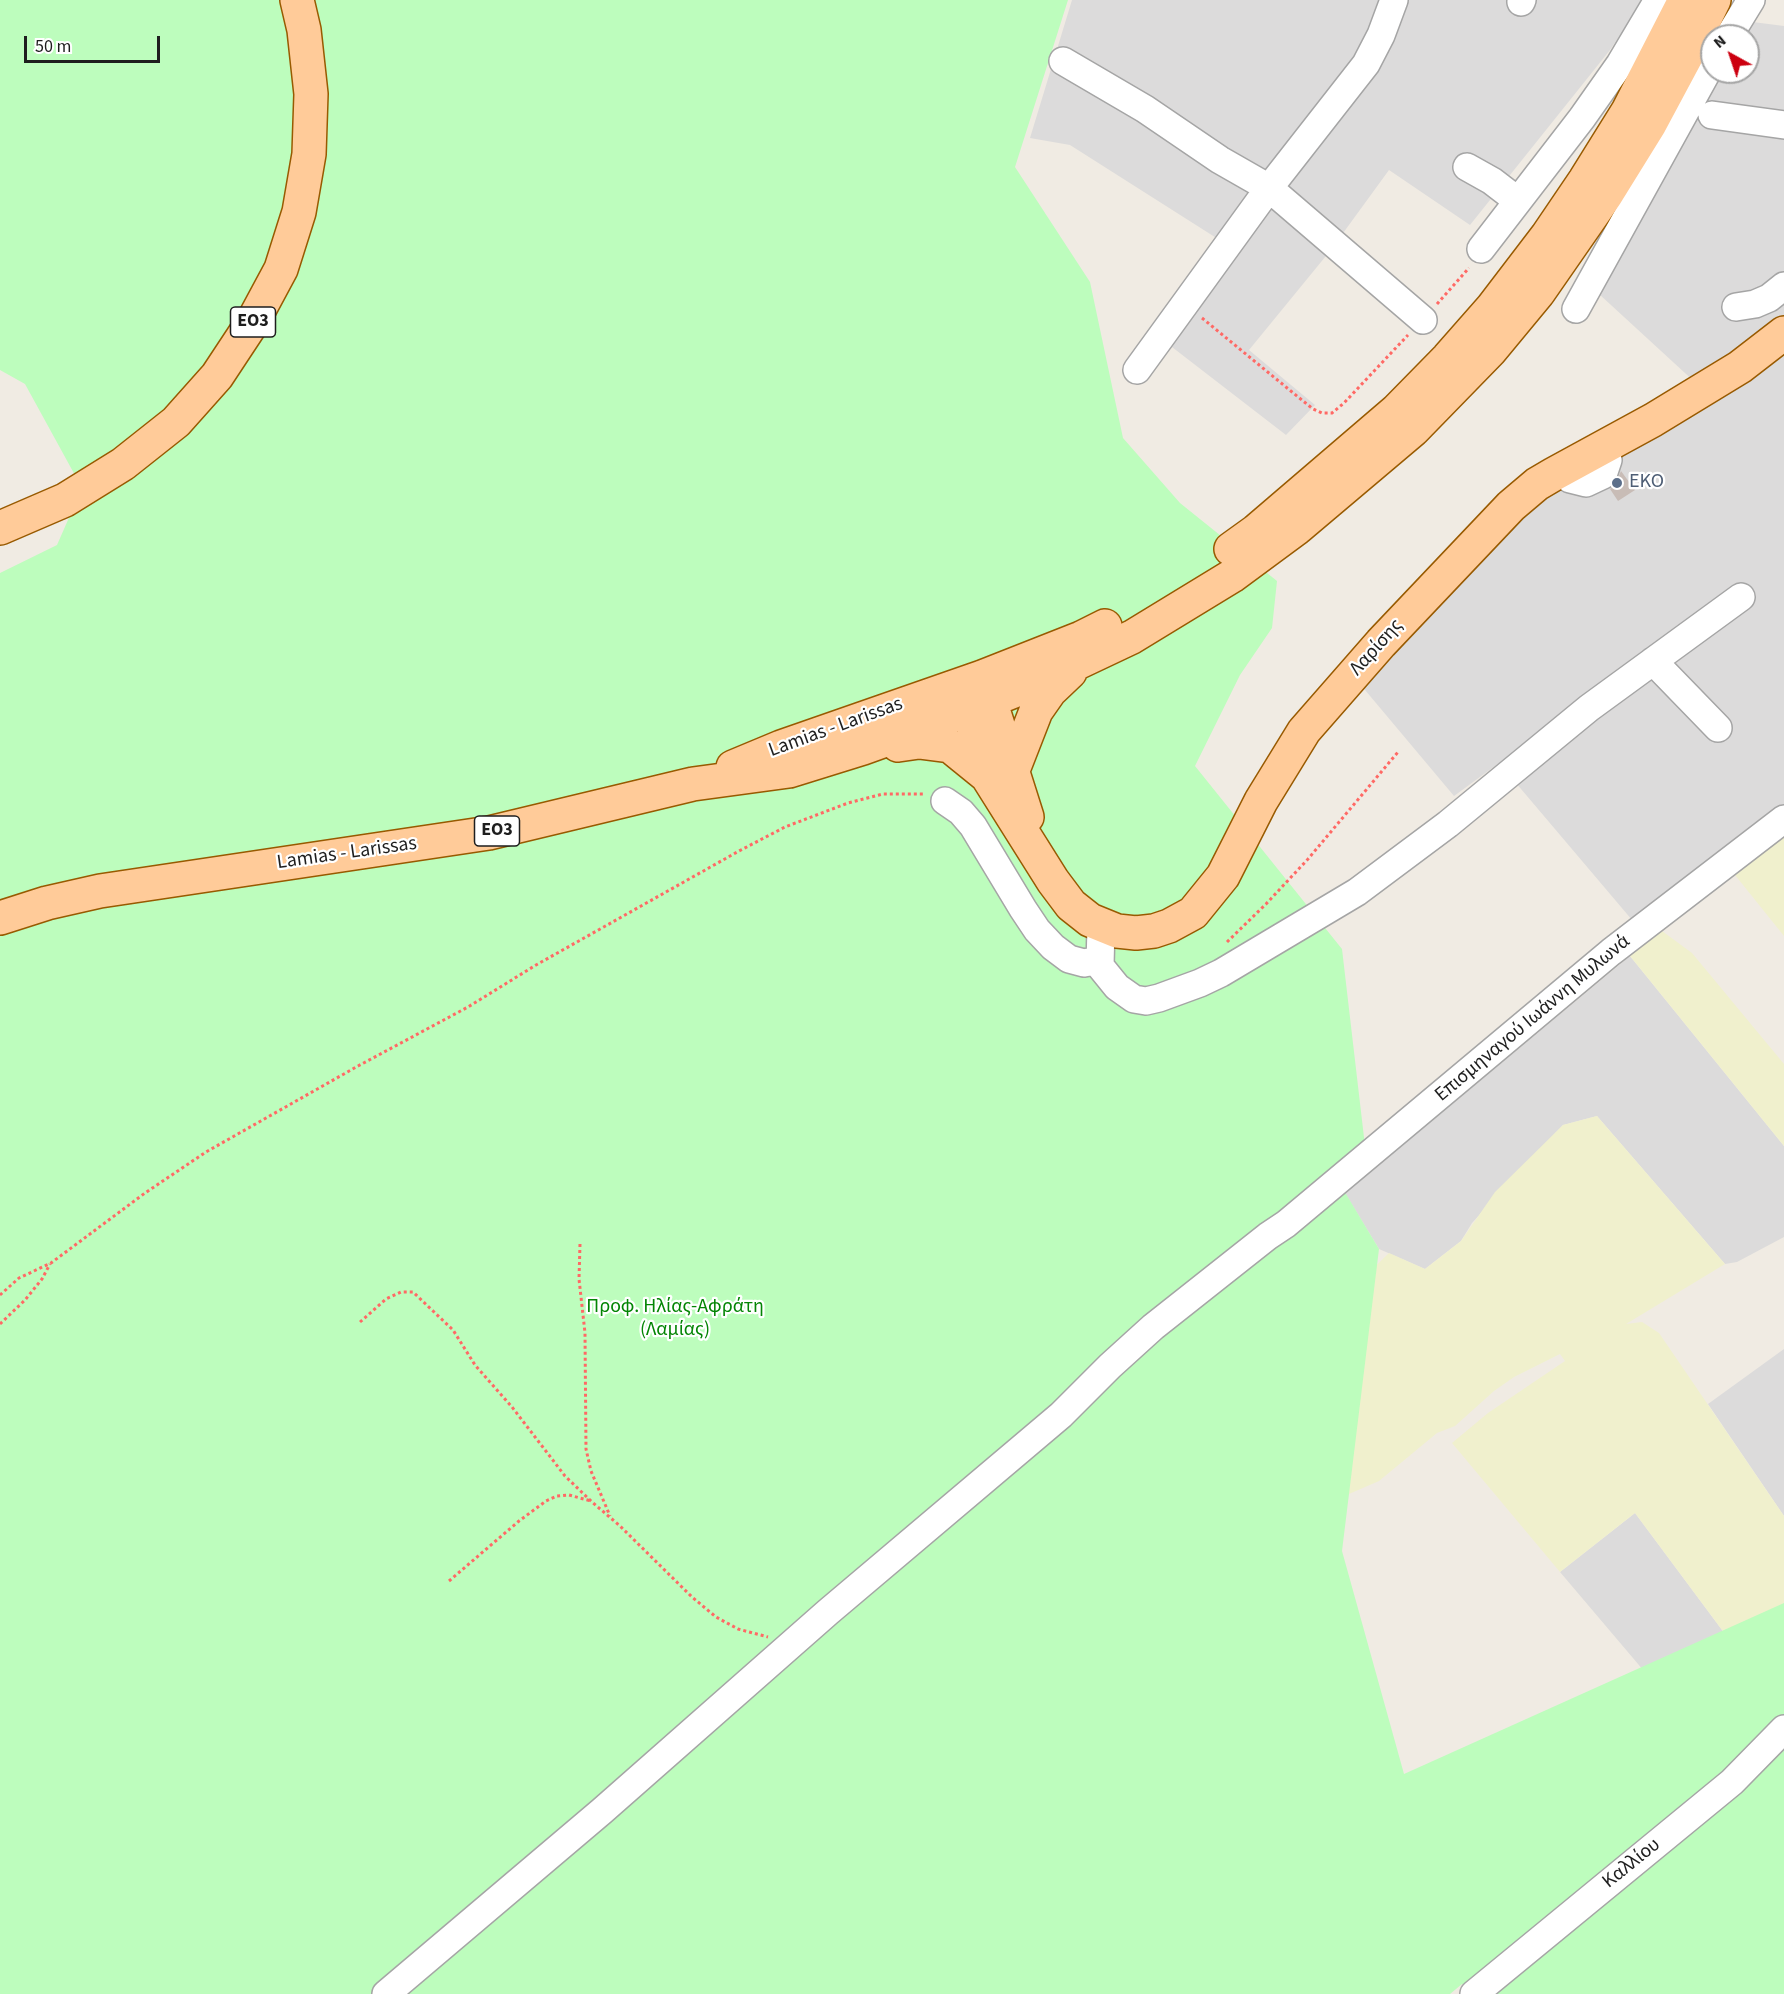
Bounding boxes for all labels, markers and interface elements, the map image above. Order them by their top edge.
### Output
scale bar [27,24,164,62]
north arrow [1700,24,1760,84]
text: N [1709,30,1731,54]
text: 50 m [35,34,71,59]
road number: ΕΟ3 [230,307,276,337]
place label: EKO [1629,471,1664,495]
marker: EKO [1610,476,1624,490]
street label: Λαρίσης [1345,615,1409,681]
street label: Lamias - Larissas [766,693,906,763]
road number: ΕΟ3 [474,816,520,846]
street label: Lamias - Larissas [276,832,418,876]
street label: Επισμηναγού Ιωάννη Μυλωνά [1431,930,1635,1108]
park label: Προφ. Ηλίας-Αφράτη (Λαμίας) [586,1296,764,1343]
street label: Καλλίου [1598,1833,1666,1895]

